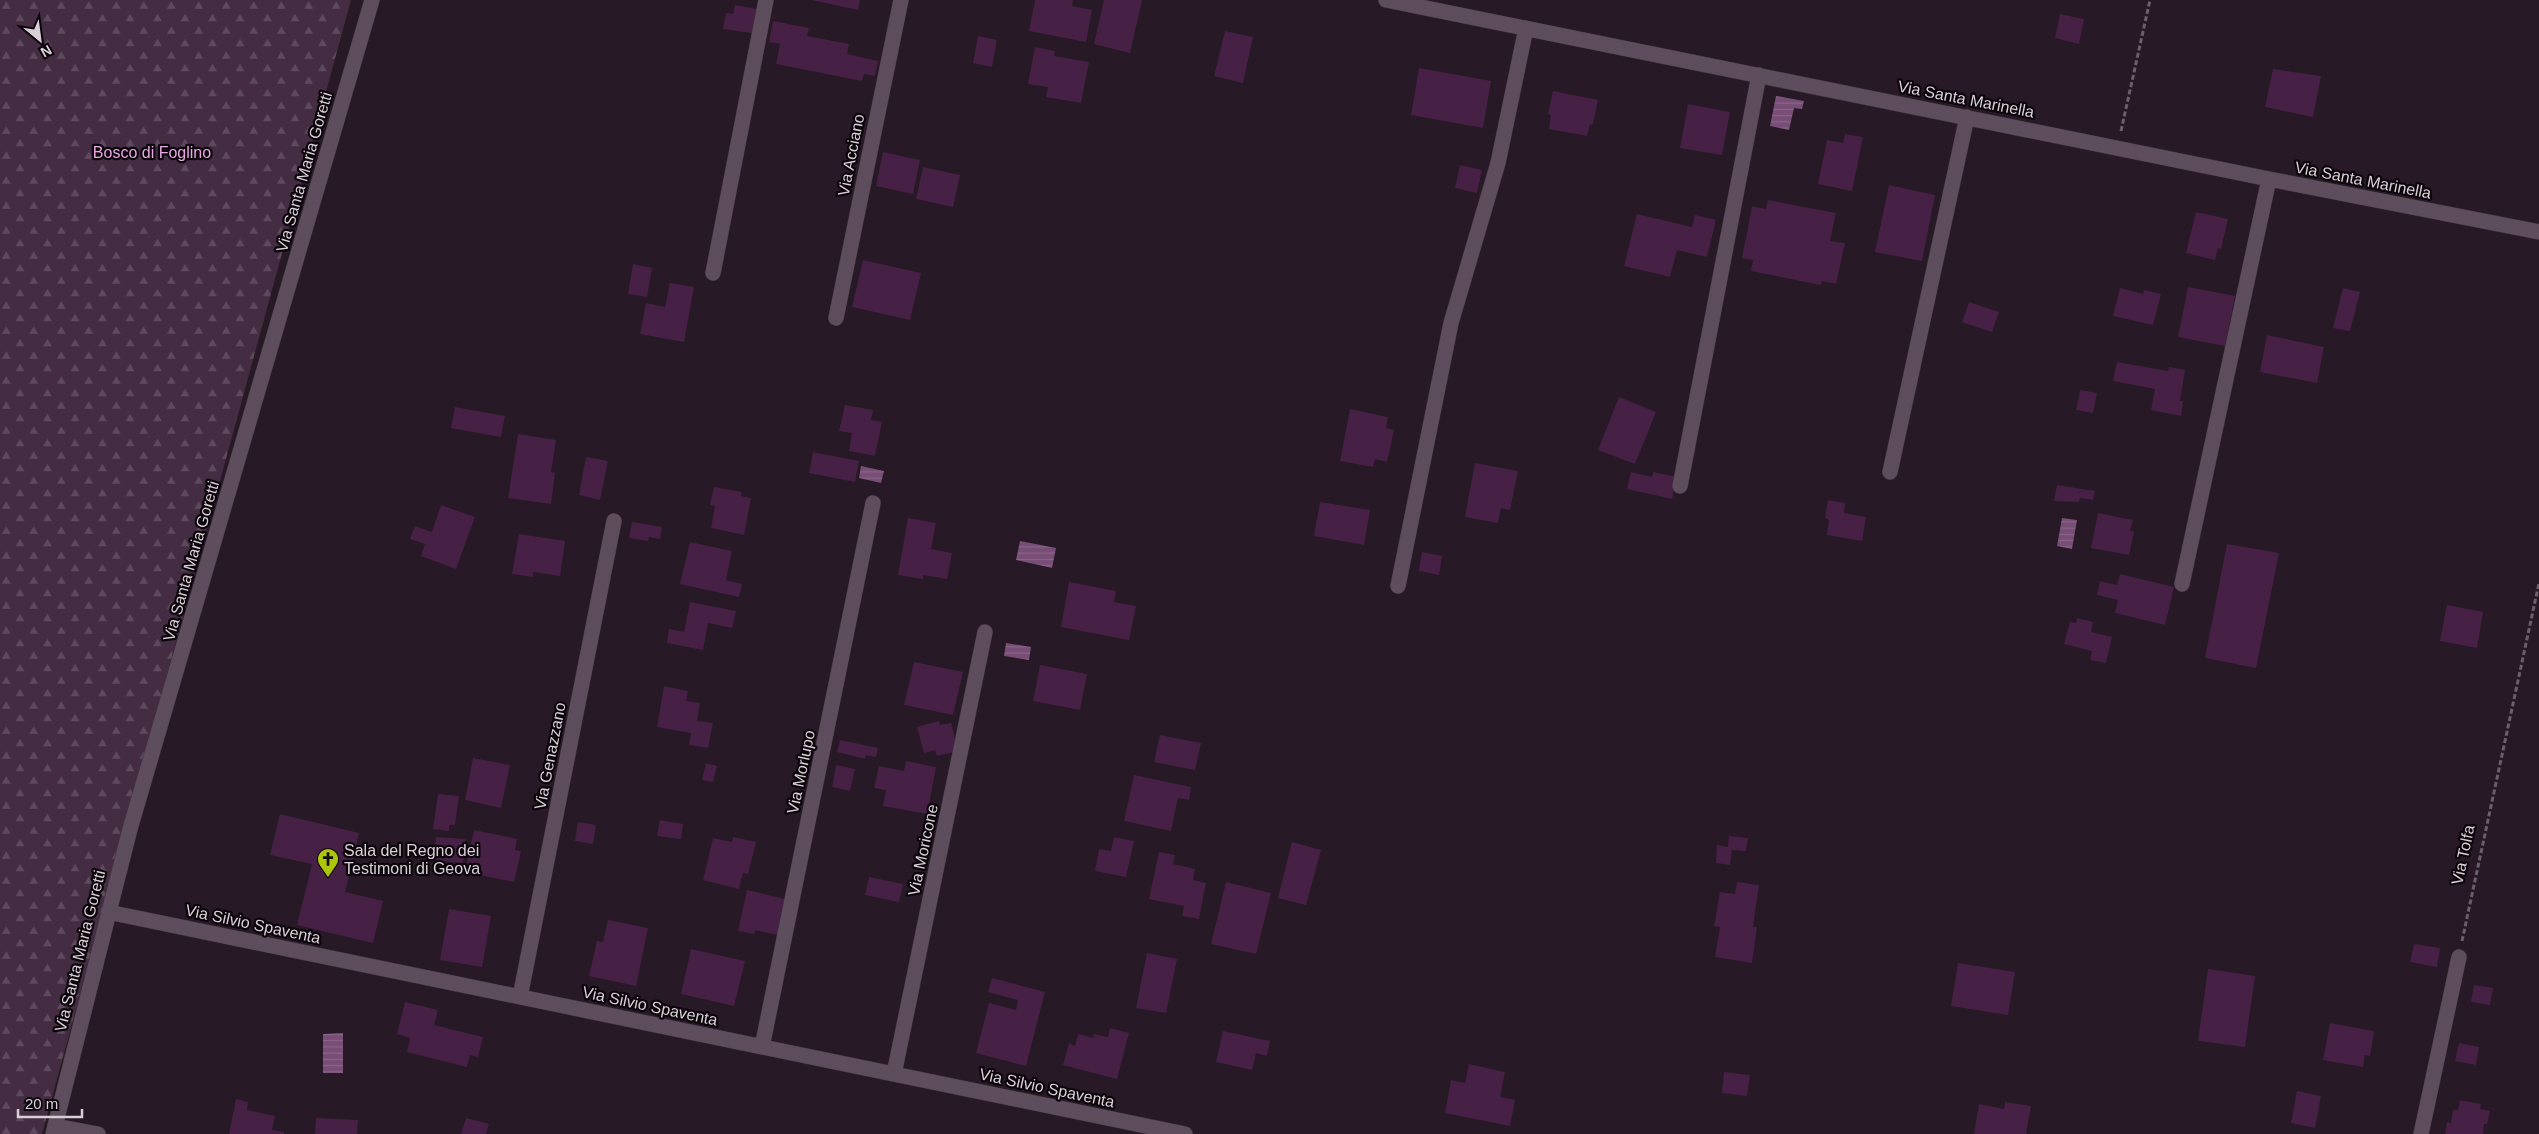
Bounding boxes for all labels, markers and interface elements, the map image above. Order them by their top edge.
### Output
north arrow [15,15,65,65]
text: N [38,42,55,61]
street label: Via Santa Marinella [1896,77,2036,121]
street label: Via Santa Maria Goretti [273,90,335,254]
street label: Via Acciano [835,112,867,198]
park label: Bosco di Foglino [93,144,211,161]
street label: Via Santa Marinella [2293,158,2433,202]
street label: Via Santa Maria Goretti [160,479,222,643]
street label: Via Genazzano [531,701,569,811]
street label: Via Morlupo [784,729,818,815]
street label: Via Moricone [905,803,941,897]
street label: Via Tolfa [2448,823,2478,887]
place label: Sala del Regno dei Testimoni di Geova [344,842,480,877]
church icon: Sala del Regno dei Testimoni di Geova [316,847,340,878]
street label: Via Santa Maria Goretti [52,868,108,1034]
street label: Via Silvio Spaventa [184,901,322,947]
street label: Via Silvio Spaventa [581,983,719,1029]
street label: Via Silvio Spaventa [978,1065,1116,1111]
scale bar [18,1086,81,1118]
text: 20 m [25,1095,58,1112]

